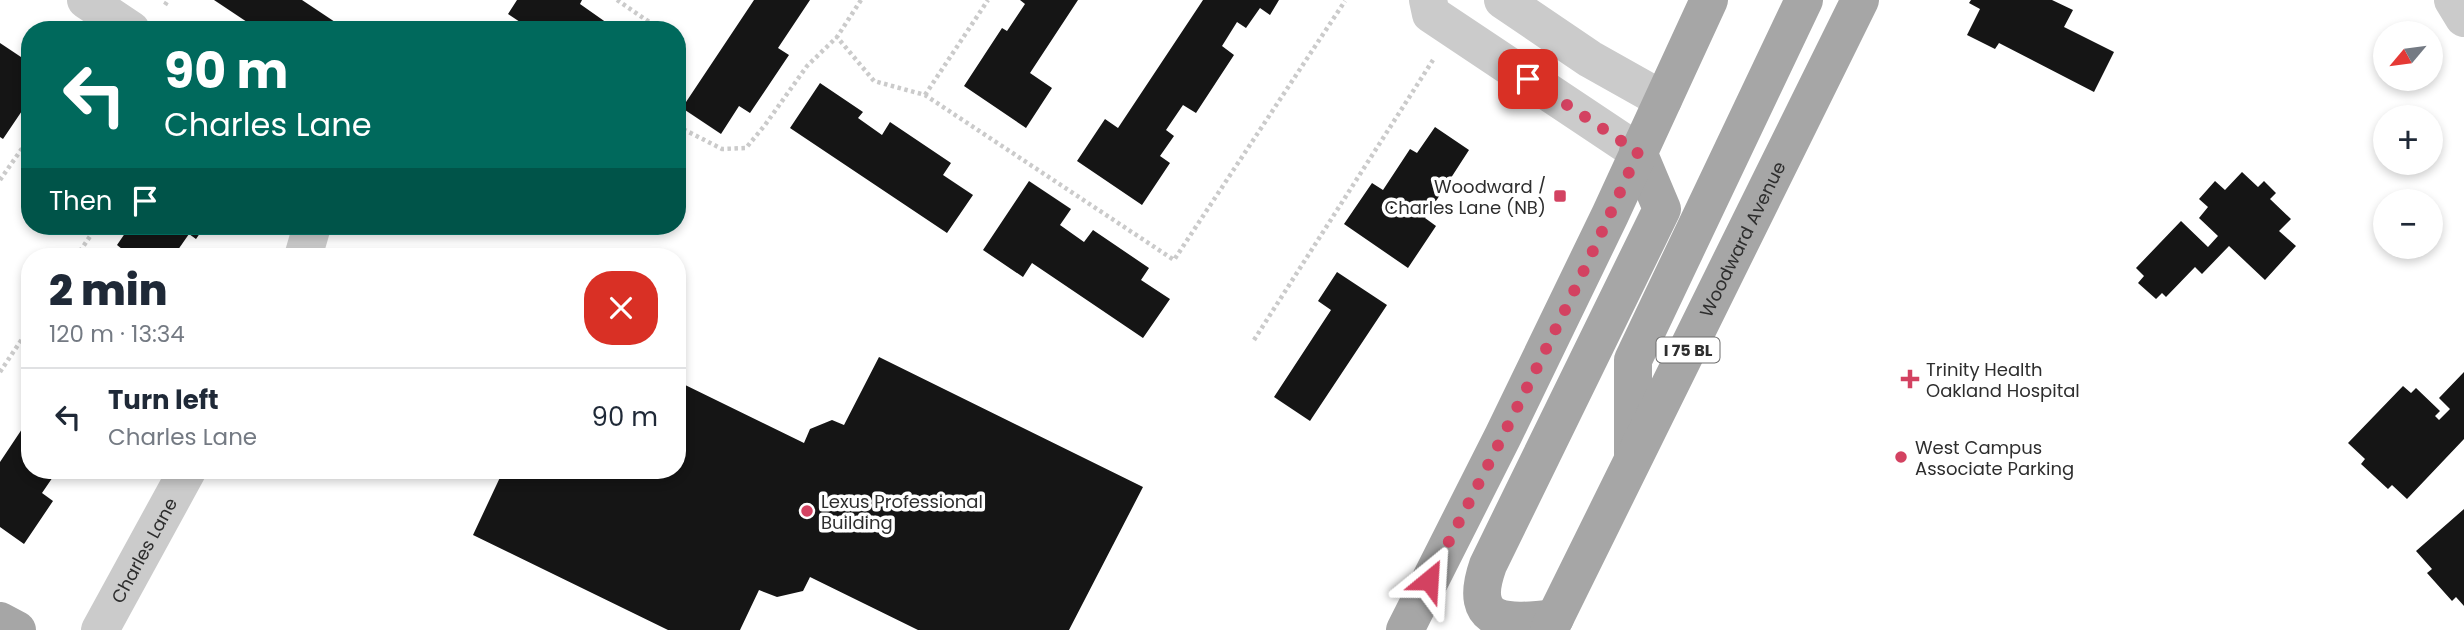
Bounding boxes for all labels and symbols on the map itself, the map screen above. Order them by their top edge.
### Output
north arrow [2373,21,2443,91]
pin [1498,49,1558,109]
street label: Woodward Avenue [1693,157,1791,321]
place label: Woodward / Charles Lane (NB) [1384,174,1546,220]
marker: Woodward / Charles Lane (NB) [1552,188,1568,204]
road number: I 75 BL [1656,338,1720,362]
place label: Trinity Health Oakland Hospital [1926,357,2080,403]
marker: Trinity Health Oakland Hospital [1900,369,1920,389]
place label: West Campus Associate Parking [1915,435,2074,481]
marker: West Campus Associate Parking [1893,449,1909,465]
place label: Lexus Professional Building [821,489,983,535]
street label: Charles Lane [105,493,183,607]
marker: Lexus Professional Building [799,503,815,519]
position arrow [1392,543,1466,617]

